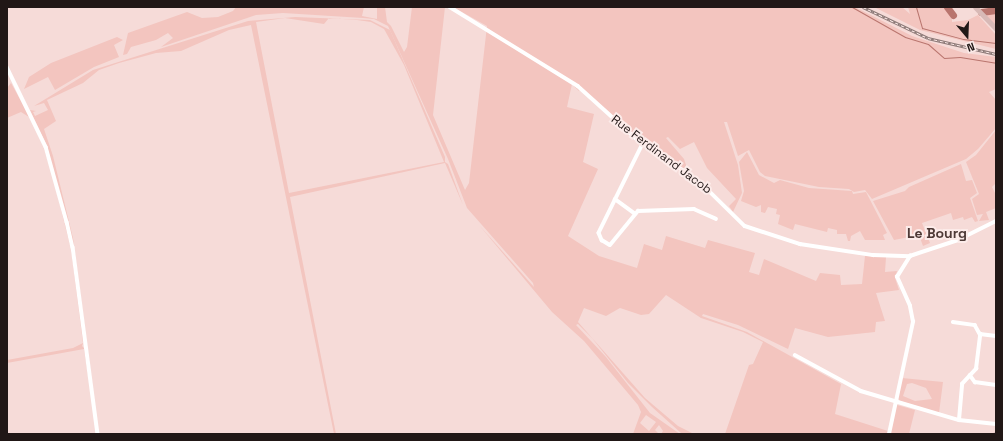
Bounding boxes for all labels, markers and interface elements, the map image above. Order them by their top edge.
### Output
north arrow [947,16,987,56]
text: N [965,40,977,55]
street label: Rue Ferdinand Jacob [608,113,714,197]
district label: Le Bourg [907,225,967,241]

